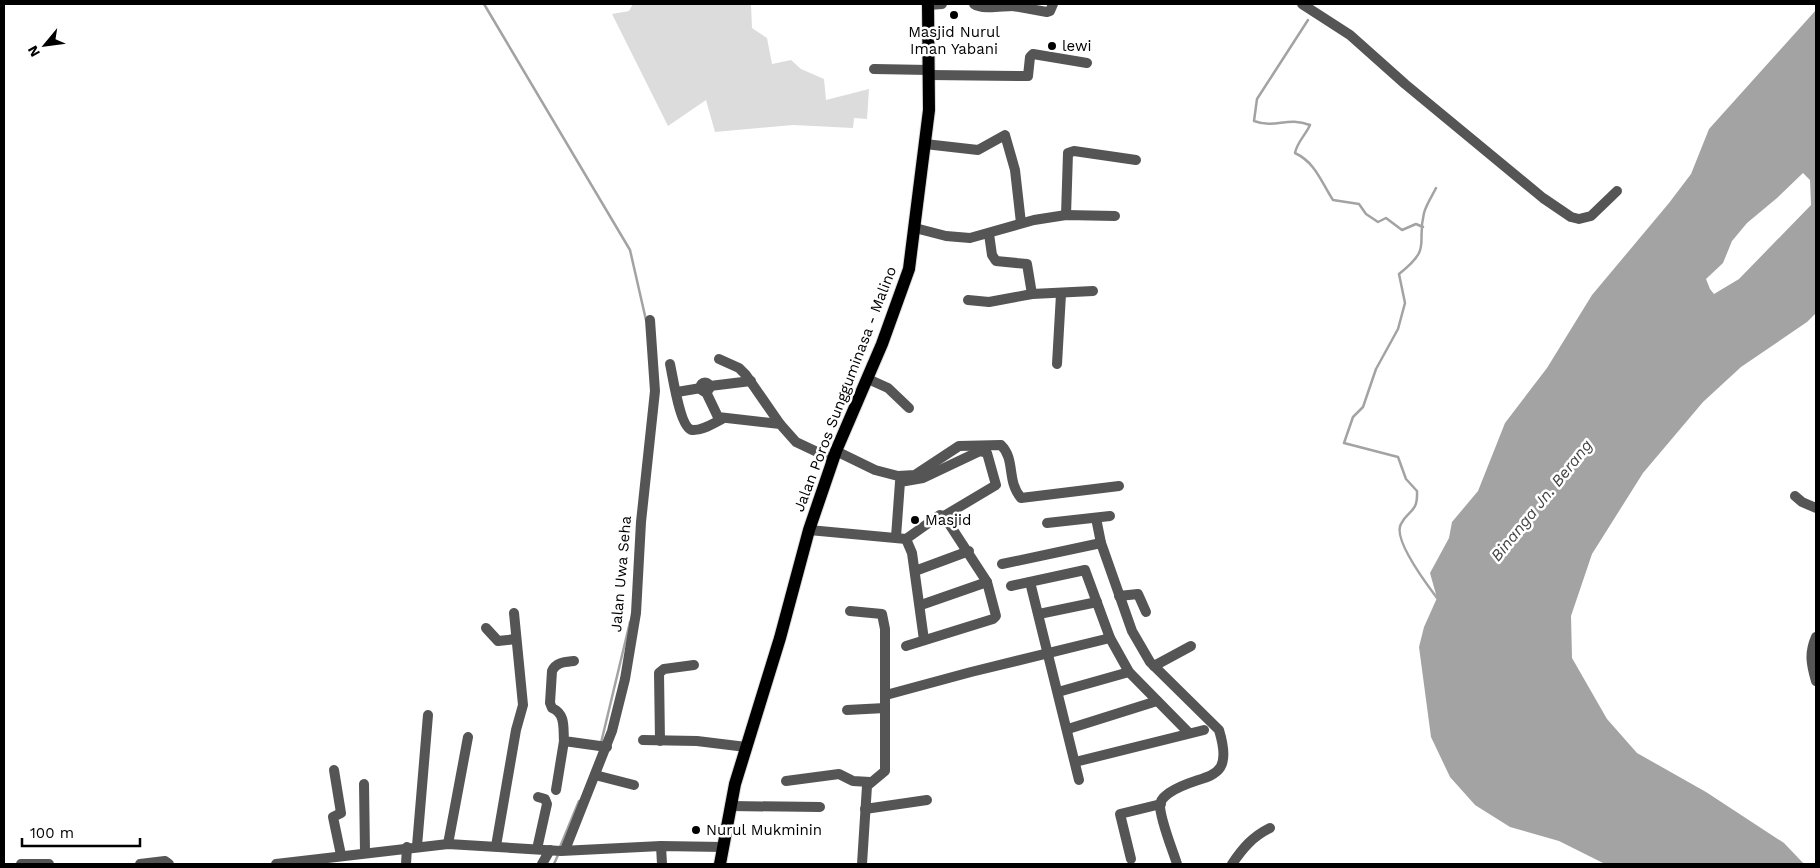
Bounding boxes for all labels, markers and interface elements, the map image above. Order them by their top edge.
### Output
marker: Masjid Nurul Iman Yabani [948,9,960,21]
north arrow [20,20,70,70]
place label: Masjid Nurul Iman Yabani [908,23,1000,58]
place label: lewi [1062,37,1092,55]
marker: lewi [1046,40,1058,52]
text: N [24,43,43,60]
street label: Jalan Poros Sungguminasa - Malino [790,264,900,514]
water label: Binanga Jn. Berang [1487,436,1596,565]
place label: Masjid [925,511,972,529]
marker: Masjid [909,514,921,526]
street label: Jalan Uwa Seha [607,515,635,633]
scale bar [22,816,140,848]
place label: Nurul Mukminin [706,821,822,839]
text: 100 m [30,824,74,842]
marker: Nurul Mukminin [690,824,702,836]

